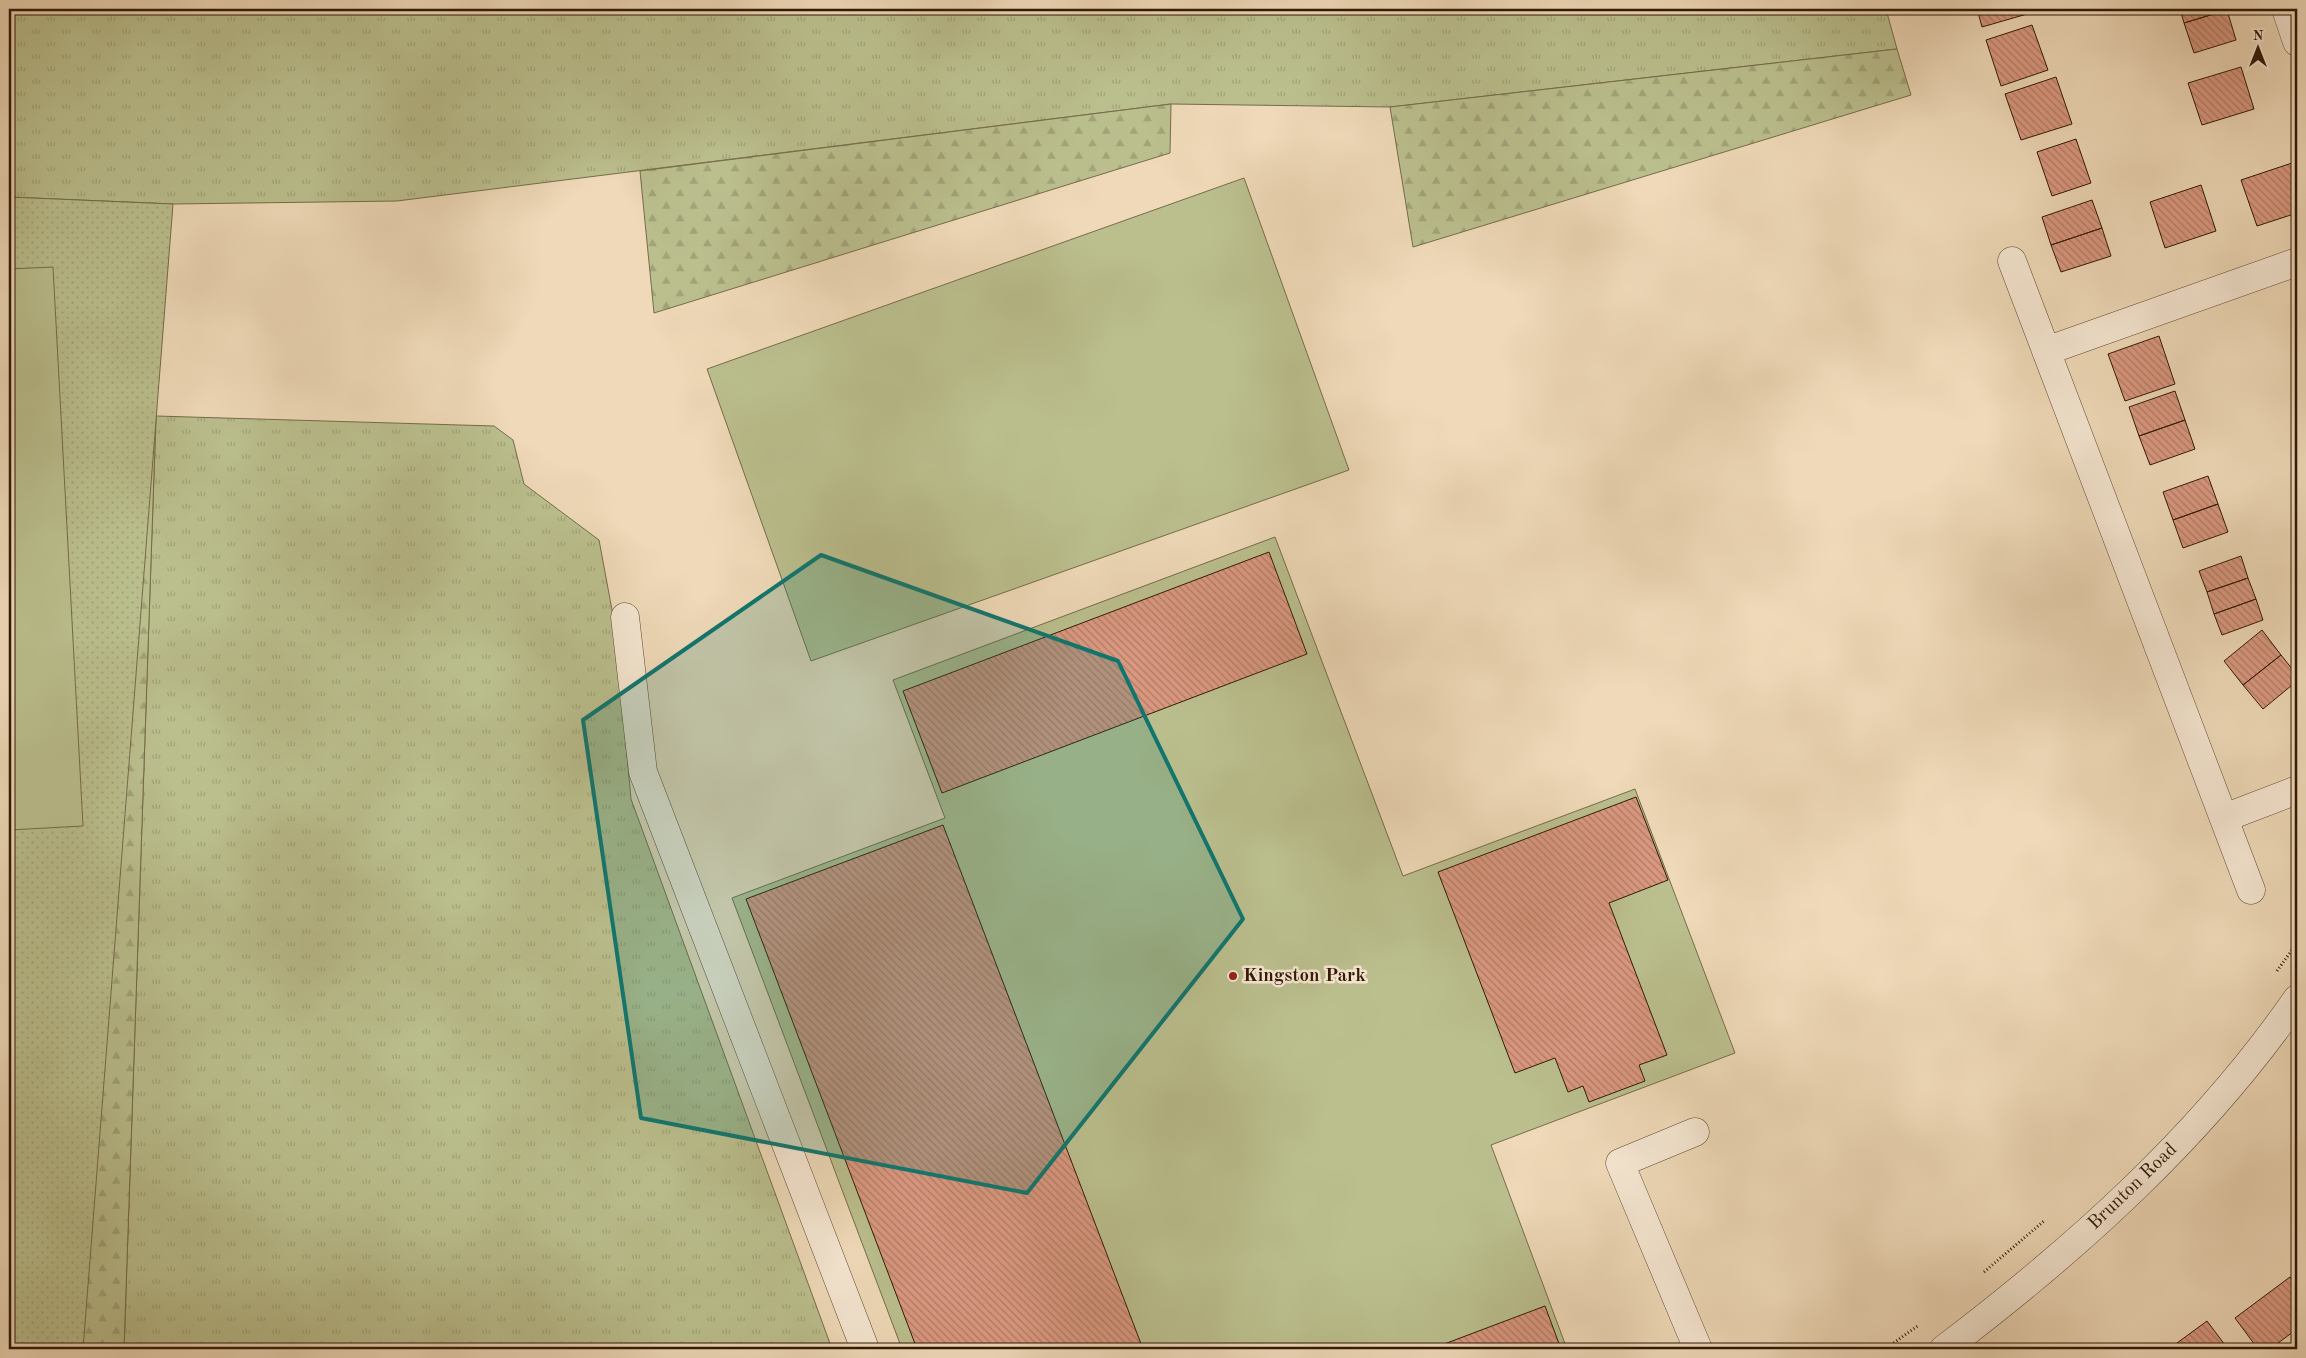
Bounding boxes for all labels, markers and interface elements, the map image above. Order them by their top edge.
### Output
north arrow [2234,22,2284,72]
text: N [2253,29,2264,43]
place label: Kingston Park [1243,967,1366,986]
marker: Kingston Park [1227,970,1239,982]
street label: Brunton Road [2085,1140,2181,1234]

